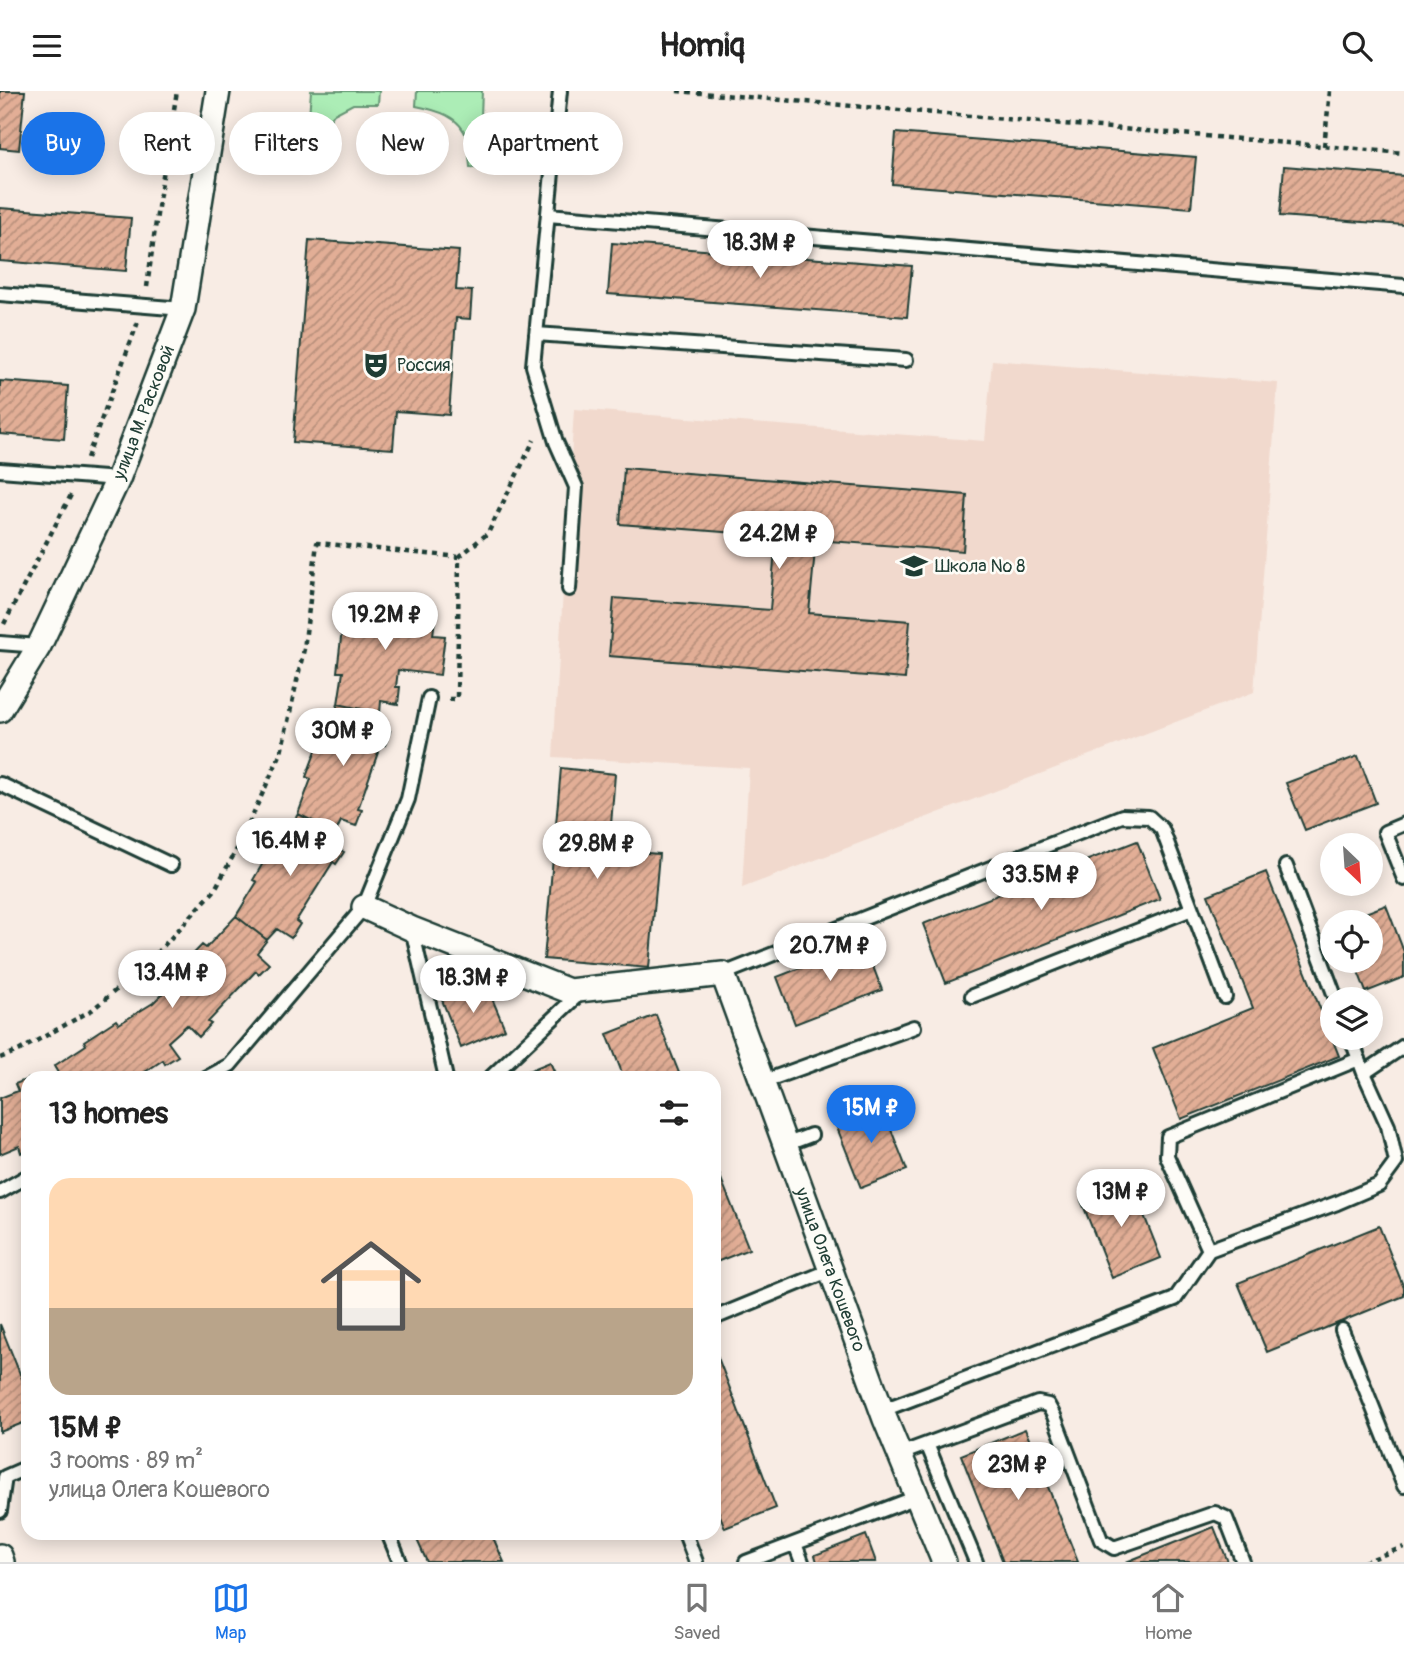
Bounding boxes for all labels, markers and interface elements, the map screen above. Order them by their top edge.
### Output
text: Homiq [659,26,745,66]
icon: menu [28,27,66,65]
icon: search [1338,27,1376,65]
chip: Buy [21,112,105,175]
chip: Rent [119,112,215,175]
chip: Filters [229,112,342,175]
chip: New [356,112,449,175]
chip: Apartment [463,112,623,175]
pin: 18.3M ₽ [695,221,825,280]
text: 18.3M ₽ [723,228,797,257]
street label: улица М. Расковой [107,342,180,484]
theatre icon: Россия [361,350,391,380]
place label: Россия [397,354,450,377]
pin: 24.2M ₽ [714,511,844,571]
text: 24.2M ₽ [739,519,819,548]
school or university icon: Школа № 8 [899,551,929,581]
place label: Школа № 8 [935,555,1025,578]
pin: 19.2M ₽ [320,593,450,652]
text: 19.2M ₽ [348,600,422,629]
pin: 30M ₽ [294,709,392,768]
text: 30M ₽ [311,716,375,745]
pin: 16.4M ₽ [225,819,355,878]
pin: 29.8M ₽ [532,821,662,881]
text: 16.4M ₽ [252,826,328,855]
text: 29.8M ₽ [559,829,635,858]
north arrow [1320,833,1382,896]
map controls [1320,833,1383,1050]
pin: 33.5M ₽ [976,853,1106,912]
text: 33.5M ₽ [1002,860,1080,889]
button: locate [1320,910,1383,973]
pin: 20.7M ₽ [765,923,895,983]
text: 20.7M ₽ [789,931,871,960]
pin: 13.4M ₽ [107,951,237,1010]
pin: 18.3M ₽ [408,955,538,1015]
text: 13.4M ₽ [134,958,210,987]
text: 18.3M ₽ [436,963,510,992]
button: layers [1320,987,1383,1050]
pin: 15M ₽ [822,1086,920,1145]
text: 15M ₽ [843,1093,899,1122]
icon: filters [655,1094,693,1132]
text: 13 homes [49,1095,168,1132]
pin: 13M ₽ [1072,1169,1170,1229]
text: 13M ₽ [1092,1177,1150,1206]
street label: улица Олега Кошевого [789,1184,871,1355]
icon: home [308,1223,434,1349]
text: 15M ₽ [49,1409,123,1446]
pin: 23M ₽ [969,1443,1067,1502]
text: 3 rooms · 89 m² [49,1446,203,1475]
text: 23M ₽ [988,1450,1048,1479]
text: улица Олега Кошевого [49,1475,270,1504]
tab: Map [212,1579,250,1645]
tab: Saved [673,1579,721,1645]
tab: Home [1144,1579,1192,1645]

